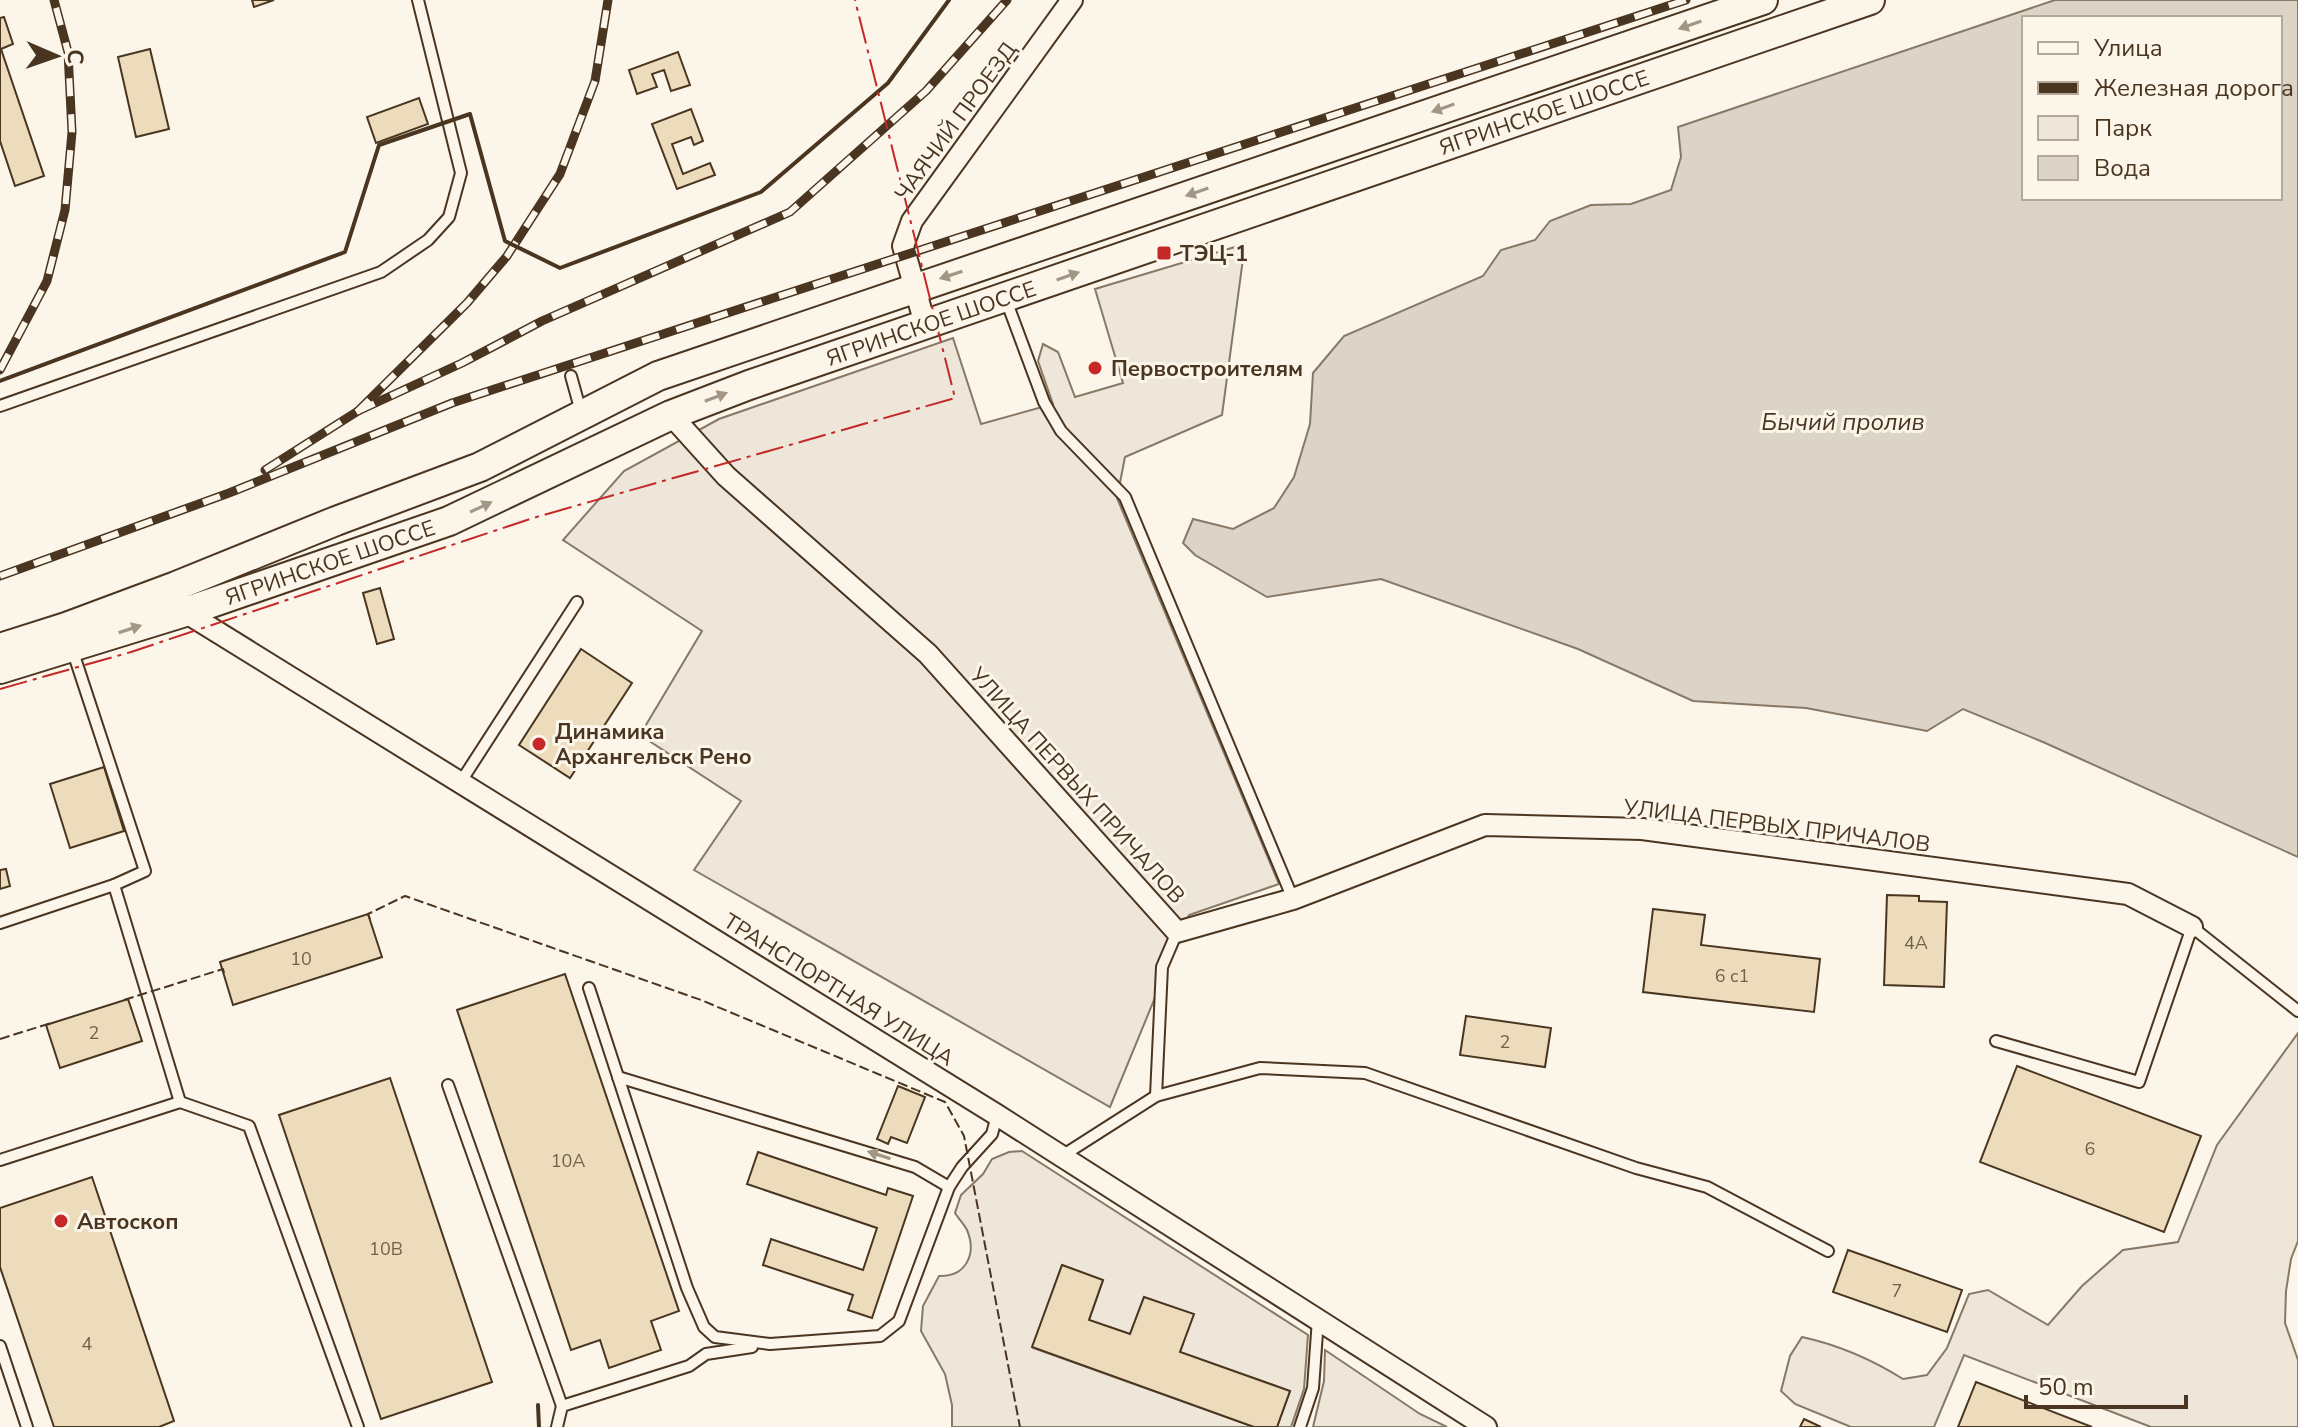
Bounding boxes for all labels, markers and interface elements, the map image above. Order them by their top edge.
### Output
north arrow [16,16,96,96]
legend [2022,16,2282,200]
one-way arrow [1677,20,1701,32]
text: Улица [2093,32,2163,64]
street label: ЧАЯЧИЙ ПРОЕЗД [888,36,1024,207]
text: С [60,49,90,65]
street label: ЯГРИНСКОЕ ШОССЕ [1435,63,1653,163]
text: Железная дорога [2094,72,2294,104]
one-way arrow [1431,103,1455,115]
text: Парк [2094,112,2152,144]
text: Вода [2094,152,2151,184]
one-way arrow [1185,186,1209,198]
place label: ТЭЦ-1 [1180,239,1248,269]
marker: ТЭЦ-1 [1155,244,1173,262]
one-way arrow [938,269,962,282]
one-way arrow [1056,269,1080,281]
street label: ЯГРИНСКОЕ ШОССЕ [822,274,1040,374]
place label: Первостроителям [1111,354,1303,384]
marker: Первостроителям [1086,359,1104,377]
one-way arrow [704,390,728,403]
water label: Бычий пролив [1761,406,1925,438]
one-way arrow [469,500,492,514]
street label: ЯГРИНСКОЕ ШОССЕ [221,513,439,613]
one-way arrow [118,623,142,635]
street label: УЛИЦА ПЕРВЫХ ПРИЧАЛОВ [962,660,1192,910]
place label: Динамика Архангельск Рено [555,717,752,772]
marker: Динамика Архангельск Рено [530,735,548,753]
street label: УЛИЦА ПЕРВЫХ ПРИЧАЛОВ [1621,792,1932,860]
street label: ТРАНСПОРТНАЯ УЛИЦА [717,906,960,1073]
house number: 4А [1904,931,1928,955]
house number: 10 [290,947,312,971]
house number: 6 с1 [1715,964,1749,988]
house number: 2 [89,1021,99,1045]
house number: 2 [1500,1030,1510,1054]
house number: 6 [2085,1137,2095,1161]
one-way arrow [867,1148,891,1160]
house number: 10А [551,1149,585,1173]
place label: Автоскоп [77,1207,179,1237]
marker: Автоскоп [52,1212,70,1230]
house number: 10В [369,1237,403,1261]
house number: 7 [1892,1279,1902,1303]
house number: 4 [82,1332,93,1356]
scale bar [2026,1359,2186,1409]
text: 50 m [2038,1371,2094,1403]

